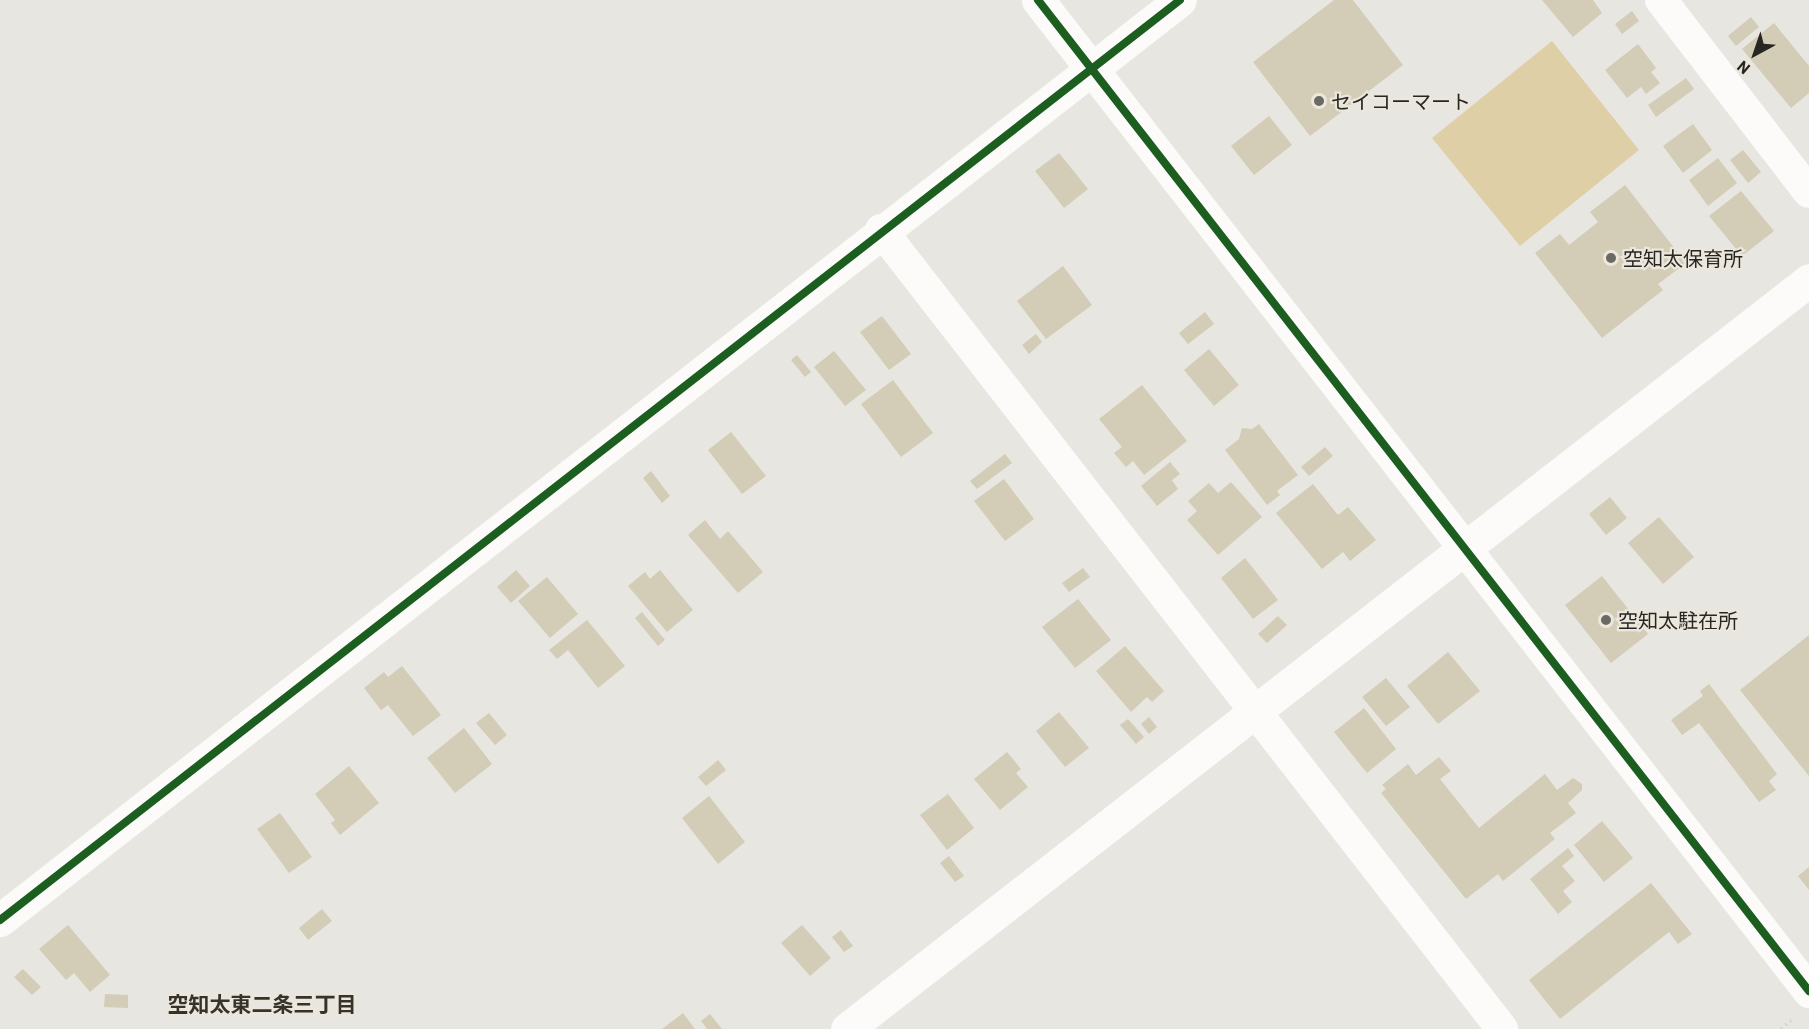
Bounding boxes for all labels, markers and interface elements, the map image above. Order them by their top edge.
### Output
north arrow [1725,24,1785,84]
text: N [1733,57,1753,79]
place label: セイコーマート [1331,89,1471,113]
marker: セイコーマート [1312,94,1326,108]
place label: 空知太保育所 [1623,246,1743,270]
marker: 空知太保育所 [1604,251,1618,265]
place label: 空知太駐在所 [1618,608,1738,632]
marker: 空知太駐在所 [1599,613,1613,627]
district label: 空知太東二条三丁目 [168,991,356,1017]

